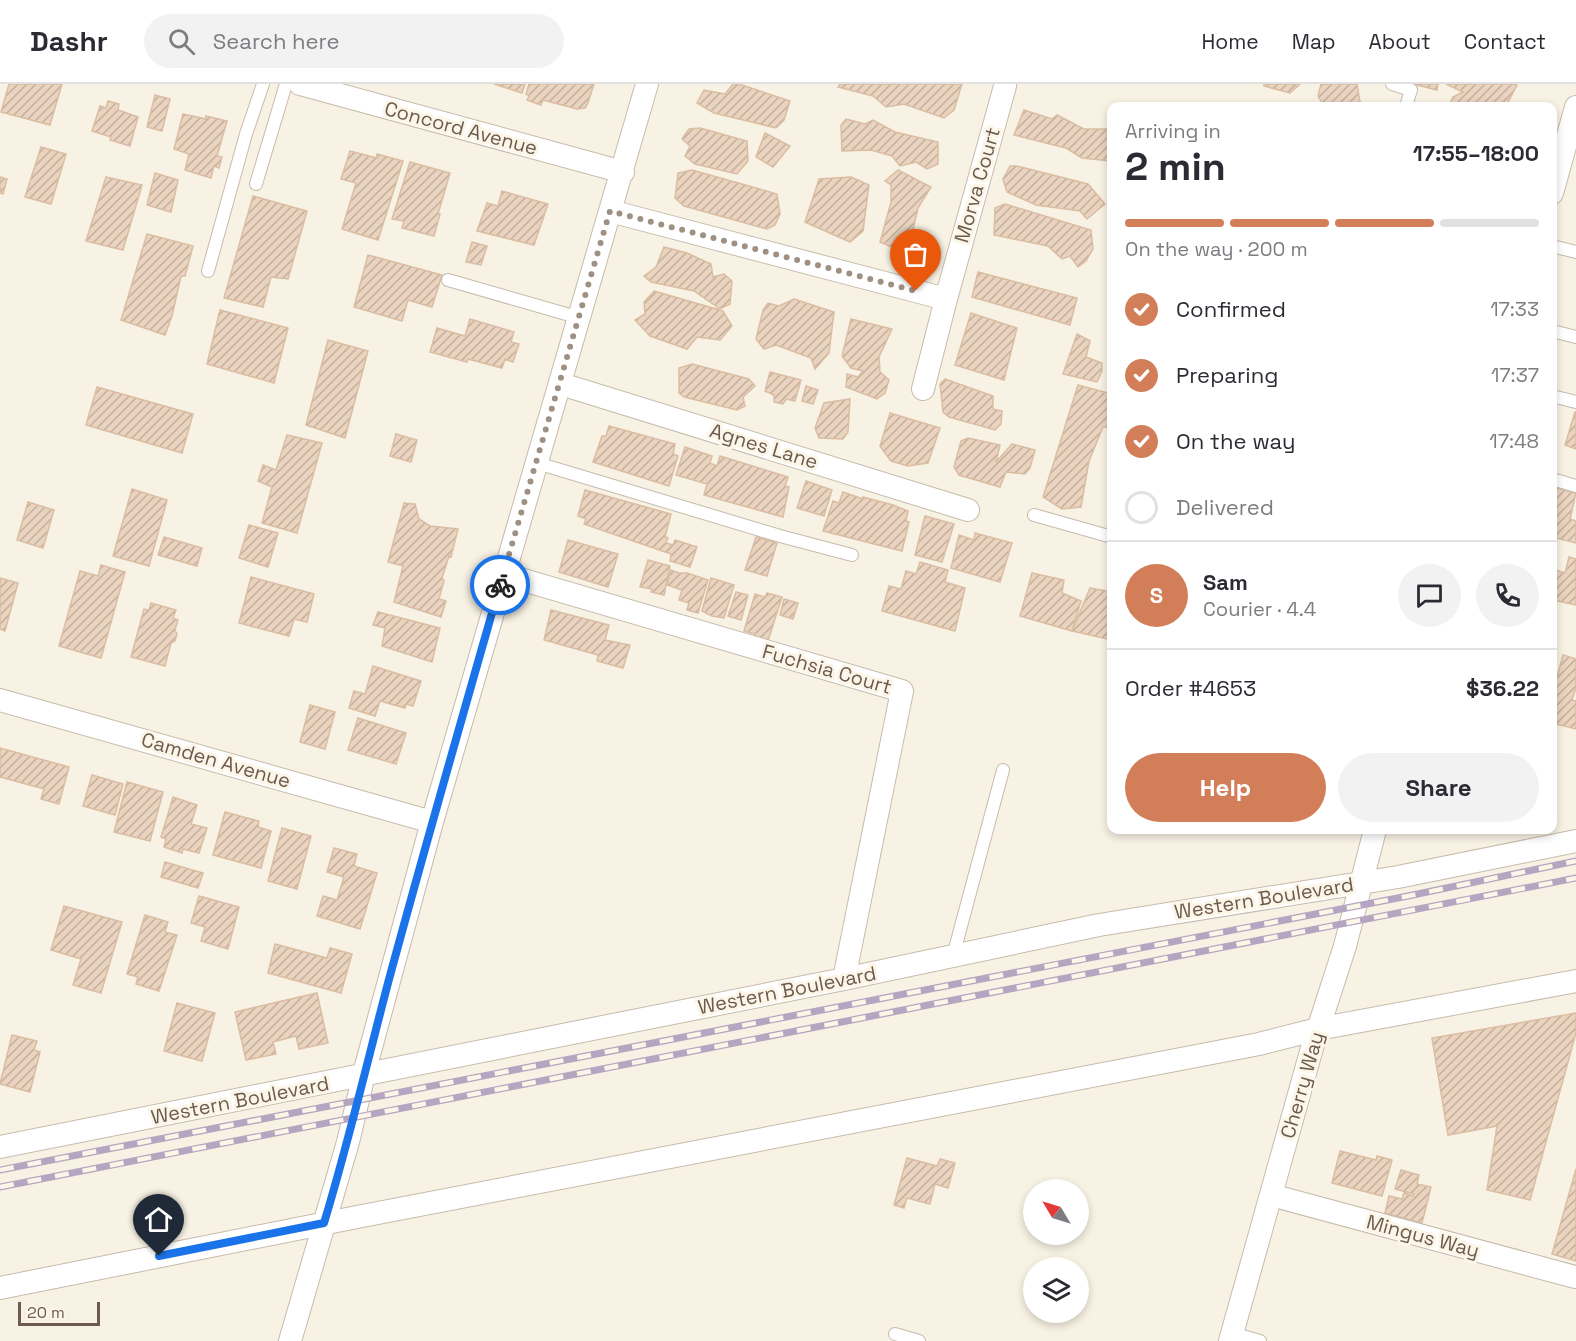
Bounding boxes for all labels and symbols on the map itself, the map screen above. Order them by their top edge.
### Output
street label: Concord Avenue [382,95,540,161]
street label: Morva Court [948,124,1006,246]
pin [890,229,941,291]
street label: Agnes Lane [707,417,821,475]
courier [470,555,530,615]
street label: Fuchsia Court [759,638,895,700]
street label: Camden Avenue [138,726,294,794]
street label: Western Boulevard [1172,871,1356,925]
street label: Western Boulevard [696,960,878,1020]
street label: Cherry Way [1274,1029,1330,1141]
street label: Western Boulevard [149,1070,331,1130]
north arrow [1023,1179,1089,1245]
pin [133,1194,184,1256]
street label: Mingus Way [1364,1208,1482,1264]
scale bar [18,1299,100,1326]

